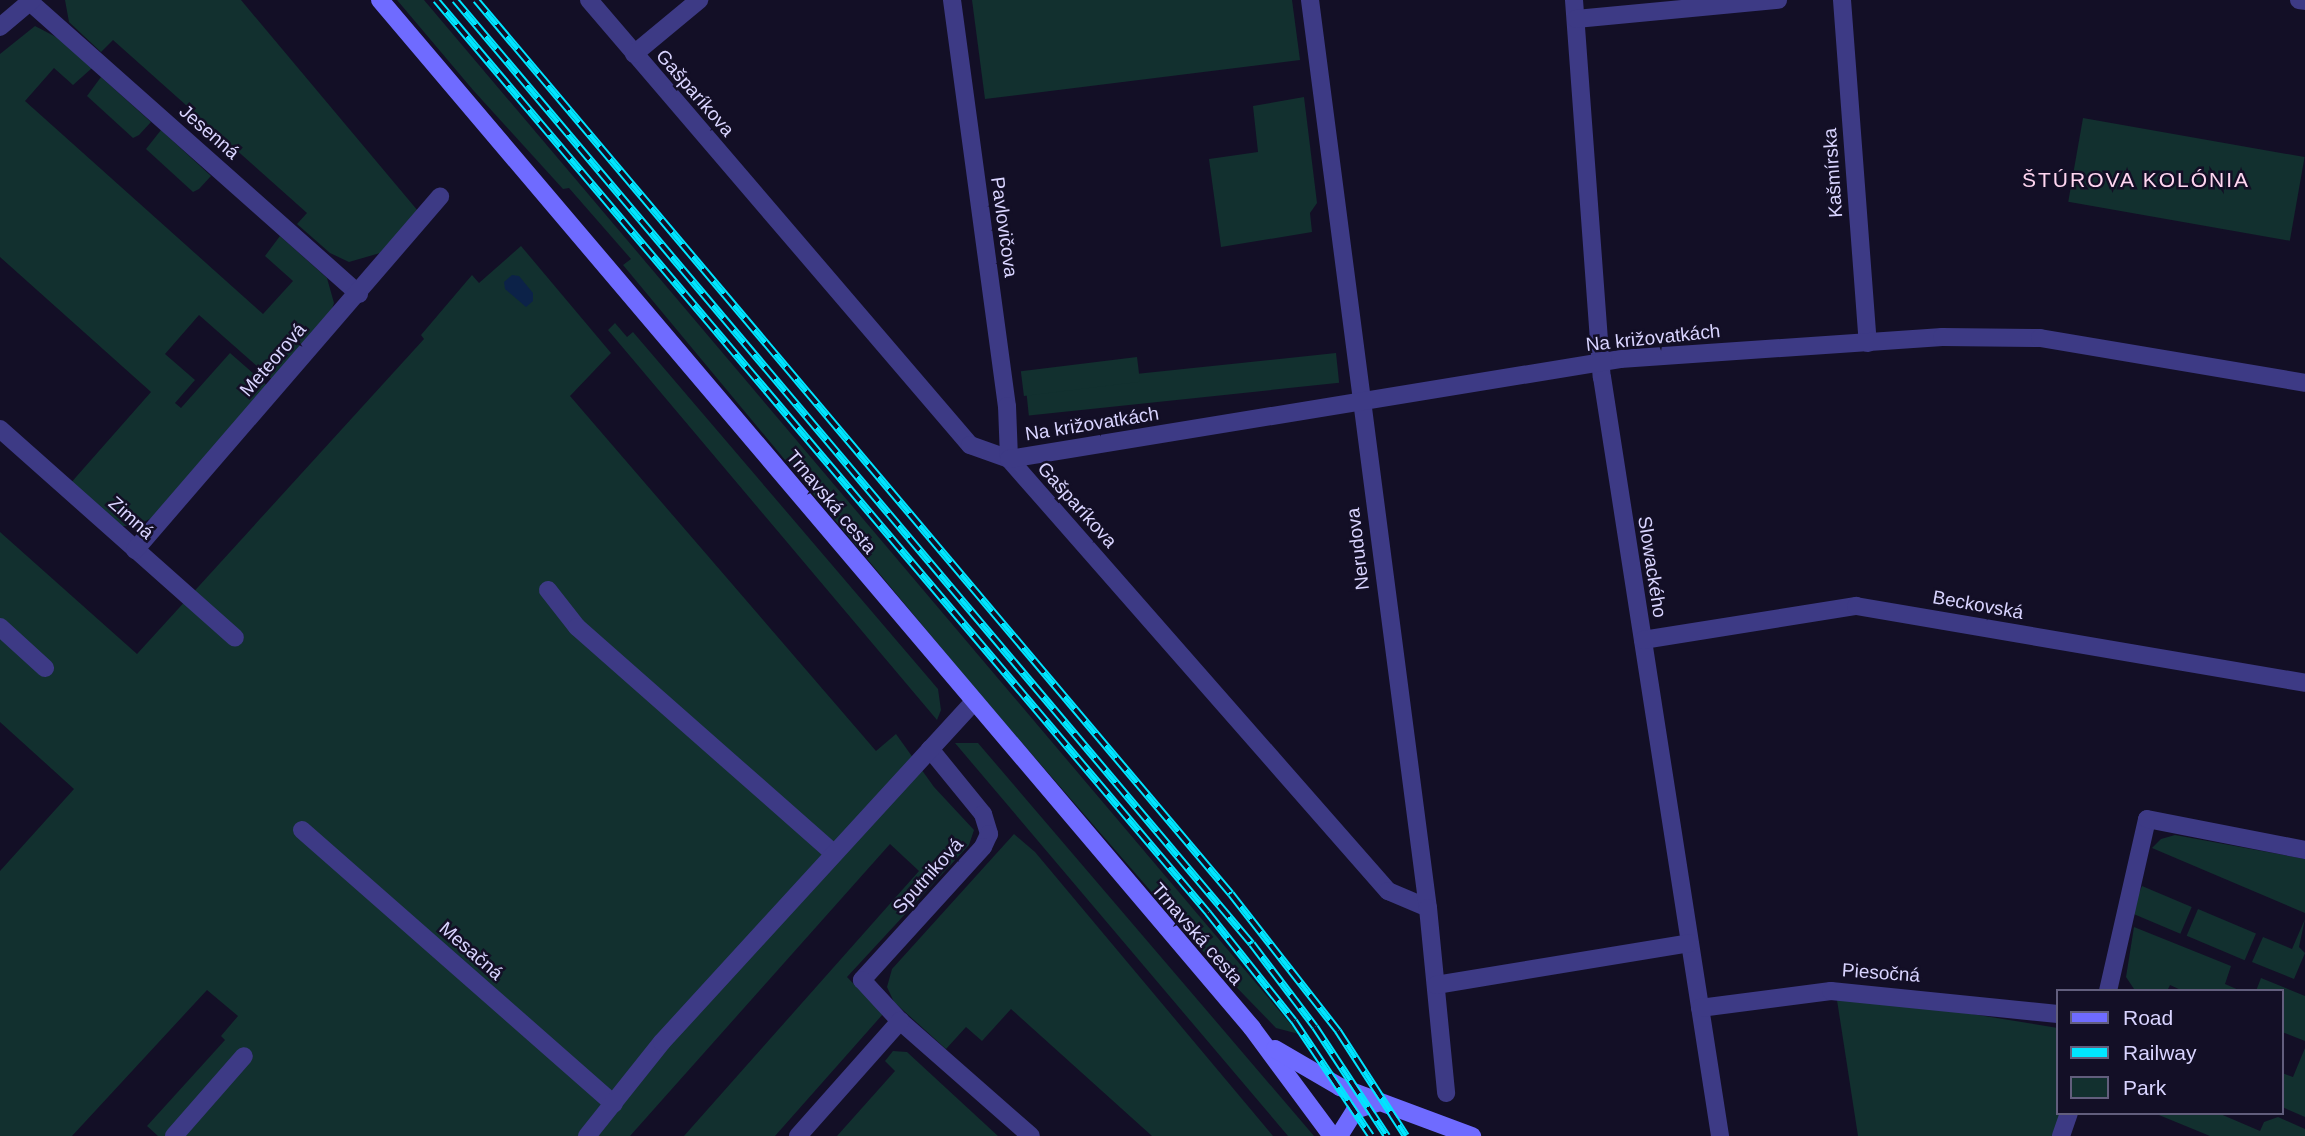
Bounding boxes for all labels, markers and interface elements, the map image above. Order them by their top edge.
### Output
street label: Gašparíkova [651,45,739,141]
street label: Jesenná [174,100,244,164]
street label: Kašmírska [1818,127,1848,219]
district label: ŠTÚROVA KOLÓNIA [2023,167,2249,193]
street label: Pavlovičova [986,175,1022,279]
street label: Meteorová [235,319,311,401]
street label: Na križovatkách [1585,320,1721,356]
street label: Na križovatkách [1023,402,1161,446]
street label: Trnavská cesta [781,446,881,558]
street label: Gašparíkova [1032,457,1122,553]
street label: Zimná [104,492,158,544]
street label: Nerudova [1342,507,1374,591]
street label: Slowackého [1633,515,1671,619]
street label: Beckovská [1931,586,2025,624]
street label: Sputniková [888,833,968,919]
street label: Trnavská cesta [1146,878,1248,990]
street label: Mesačná [434,917,508,985]
street label: Piesočná [1841,959,1921,987]
legend [2056,989,2284,1115]
text: Road [2123,1006,2173,1029]
text: Railway [2123,1041,2197,1064]
text: Park [2123,1076,2166,1099]

